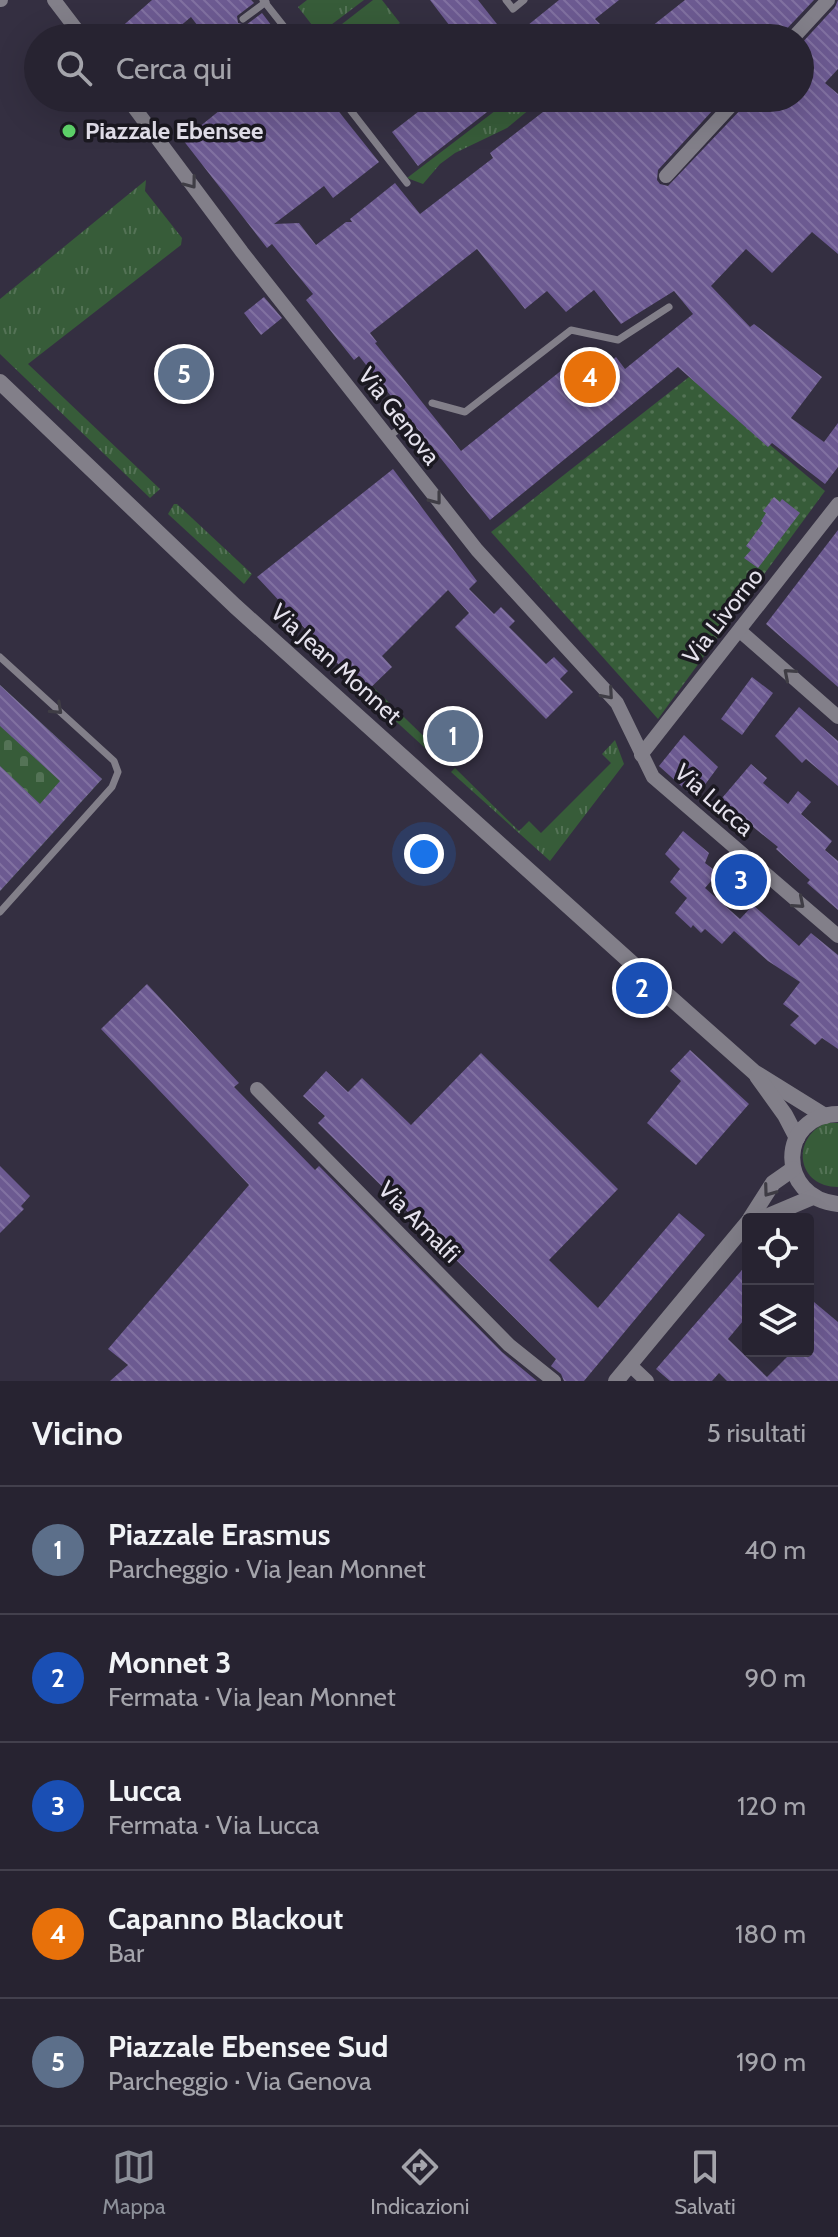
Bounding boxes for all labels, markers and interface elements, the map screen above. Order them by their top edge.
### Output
search box [24,24,814,112]
icon: search [52,46,96,90]
text: Cerca qui [116,50,232,87]
place label: Piazzale Ebensee [85,116,263,145]
marker: Piazzale Ebensee [60,122,78,140]
one-way arrow [181,174,195,189]
pin: 5 [158,344,210,404]
pin: 4 [564,347,616,407]
street label: Via Genova [352,361,447,471]
one-way arrow [427,490,441,505]
street label: Via Livorno [676,562,769,669]
street label: Via Jean Monnet [265,597,408,730]
one-way arrow [783,669,798,684]
one-way arrow [598,684,613,699]
one-way arrow [48,700,63,714]
pin: 1 [427,706,479,766]
street label: Via Lucca [669,757,760,842]
your location [404,834,444,874]
pin: 3 [715,850,767,910]
one-way arrow [790,893,804,908]
pin: 2 [616,958,668,1018]
street label: Via Amalfi [372,1175,466,1269]
one-way arrow [764,1182,779,1197]
map controls [742,1213,814,1357]
button: locate [742,1213,814,1285]
button: layers [742,1285,814,1357]
text: Vicino [32,1412,123,1454]
text: 5 risultati [707,1417,806,1449]
text: Piazzale Erasmus [108,1516,330,1553]
text: 1 [53,1534,63,1566]
text: 40 m [744,1534,806,1566]
text: Parcheggio · Via Jean Monnet [108,1553,426,1585]
text: Monnet 3 [108,1644,232,1681]
text: 2 [51,1662,65,1694]
text: 90 m [744,1662,806,1694]
text: Fermata · Via Jean Monnet [108,1681,396,1713]
text: Lucca [108,1772,181,1809]
text: 3 [51,1790,65,1822]
text: 120 m [737,1790,806,1822]
text: Fermata · Via Lucca [108,1809,319,1841]
text: Capanno Blackout [108,1900,343,1937]
text: 4 [50,1918,66,1950]
text: 180 m [735,1918,806,1950]
text: Bar [108,1937,144,1969]
text: Piazzale Ebensee Sud [108,2028,388,2065]
text: 5 [51,2046,65,2078]
text: 190 m [736,2046,806,2078]
text: Parcheggio · Via Genova [108,2065,371,2097]
tab: Mappa [102,2145,166,2220]
tab: Indicazioni [370,2145,470,2220]
tab: Salvati [674,2145,736,2220]

